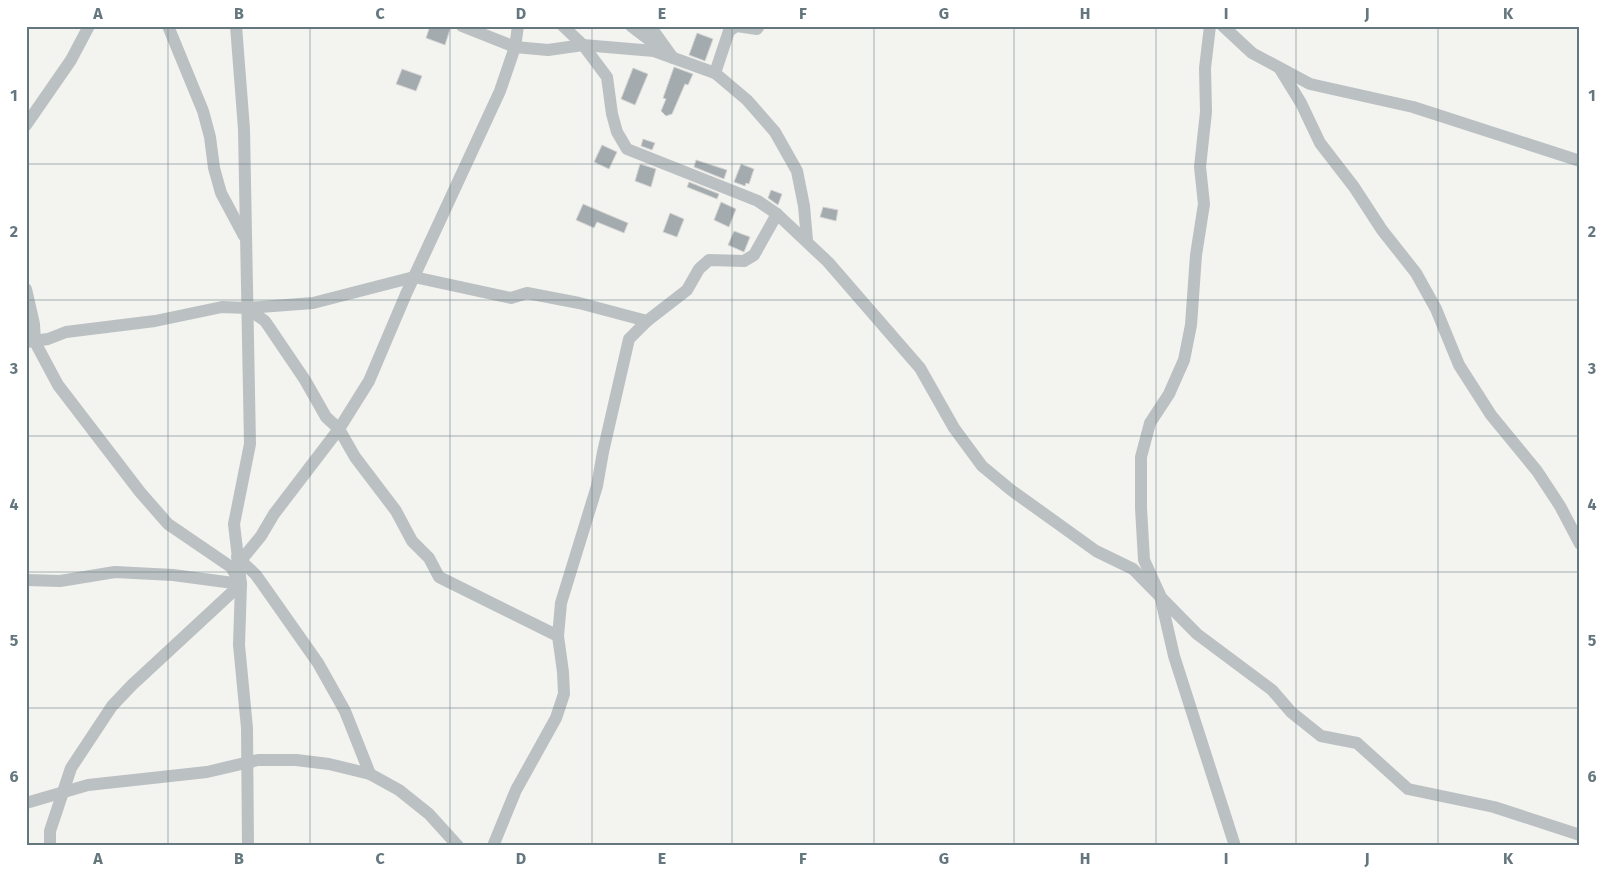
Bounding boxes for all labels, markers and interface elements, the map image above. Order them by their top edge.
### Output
text: A [92,4,103,23]
text: B [234,4,244,23]
text: C [375,4,385,23]
text: D [516,4,526,23]
text: E [658,4,666,23]
text: F [799,4,807,23]
text: G [939,4,949,23]
text: H [1080,4,1090,23]
text: I [1224,4,1228,23]
text: J [1363,4,1370,23]
text: K [1503,4,1514,23]
text: 1 [10,86,18,105]
text: 1 [1588,86,1596,105]
text: 2 [10,222,18,241]
text: 2 [1588,222,1596,241]
text: 3 [9,359,18,378]
text: 3 [1587,359,1596,378]
text: 4 [9,495,19,514]
text: 4 [1587,495,1597,514]
text: 5 [10,631,19,650]
text: 5 [1588,631,1597,650]
text: 6 [9,767,19,786]
text: 6 [1587,767,1597,786]
text: A [92,849,103,868]
text: B [234,849,244,868]
text: C [375,849,385,868]
text: D [516,849,526,868]
text: E [658,849,666,868]
text: F [799,849,807,868]
text: G [939,849,949,868]
text: H [1080,849,1090,868]
text: I [1224,849,1228,868]
text: J [1363,849,1370,868]
text: K [1503,849,1514,868]

